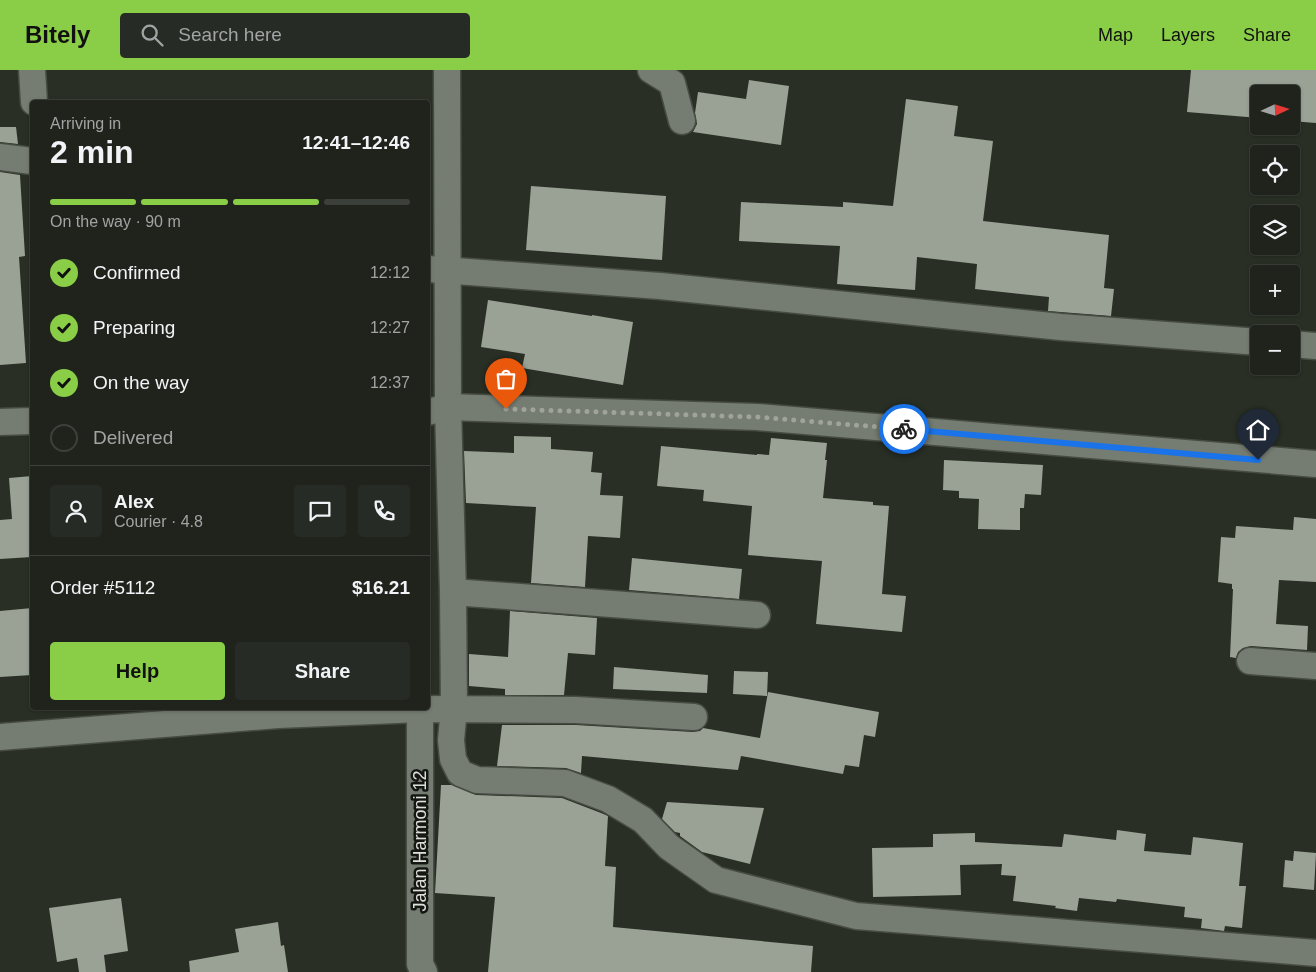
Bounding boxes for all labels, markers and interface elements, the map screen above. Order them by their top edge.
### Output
search box [120,13,470,58]
text: Bitely [25,21,90,48]
icon: search [138,21,166,49]
text: Search here [178,24,282,45]
text: Map [1098,25,1133,45]
text: Layers [1161,25,1215,45]
text: Share [1243,25,1291,45]
north arrow [1250,85,1300,135]
map controls [1250,85,1300,375]
text: Arriving in [50,115,121,132]
text: 12:41–12:46 [302,132,410,153]
text: 2 min [50,134,134,170]
button: locate [1250,145,1300,195]
button: layers [1250,205,1300,255]
text: On the way · 90 m [50,213,181,230]
icon: check [50,259,78,287]
text: Confirmed [93,262,181,283]
text: 12:12 [370,264,410,281]
button: + [1250,265,1300,315]
icon: check [50,314,78,342]
text: Preparing [93,317,175,338]
text: 12:27 [370,319,410,336]
button: − [1250,325,1300,375]
pin [485,358,527,409]
icon: bag [492,365,520,393]
icon: check [50,369,78,397]
text: On the way [93,372,189,393]
text: 12:37 [370,374,410,391]
courier [879,404,929,454]
pin [1237,409,1279,460]
icon: bike [890,415,918,443]
icon: home [1244,416,1272,444]
text: Delivered [93,427,173,448]
button: person [50,485,102,537]
button: chat [294,485,346,537]
button: phone [358,485,410,537]
text: Alex [114,491,154,512]
text: Courier · 4.8 [114,513,203,530]
text: Order #5112 [50,577,155,598]
text: $16.21 [352,577,410,598]
button: Help [50,642,225,700]
button: Share [235,642,410,700]
street label: Jalan Harmoni 12 [410,770,430,912]

